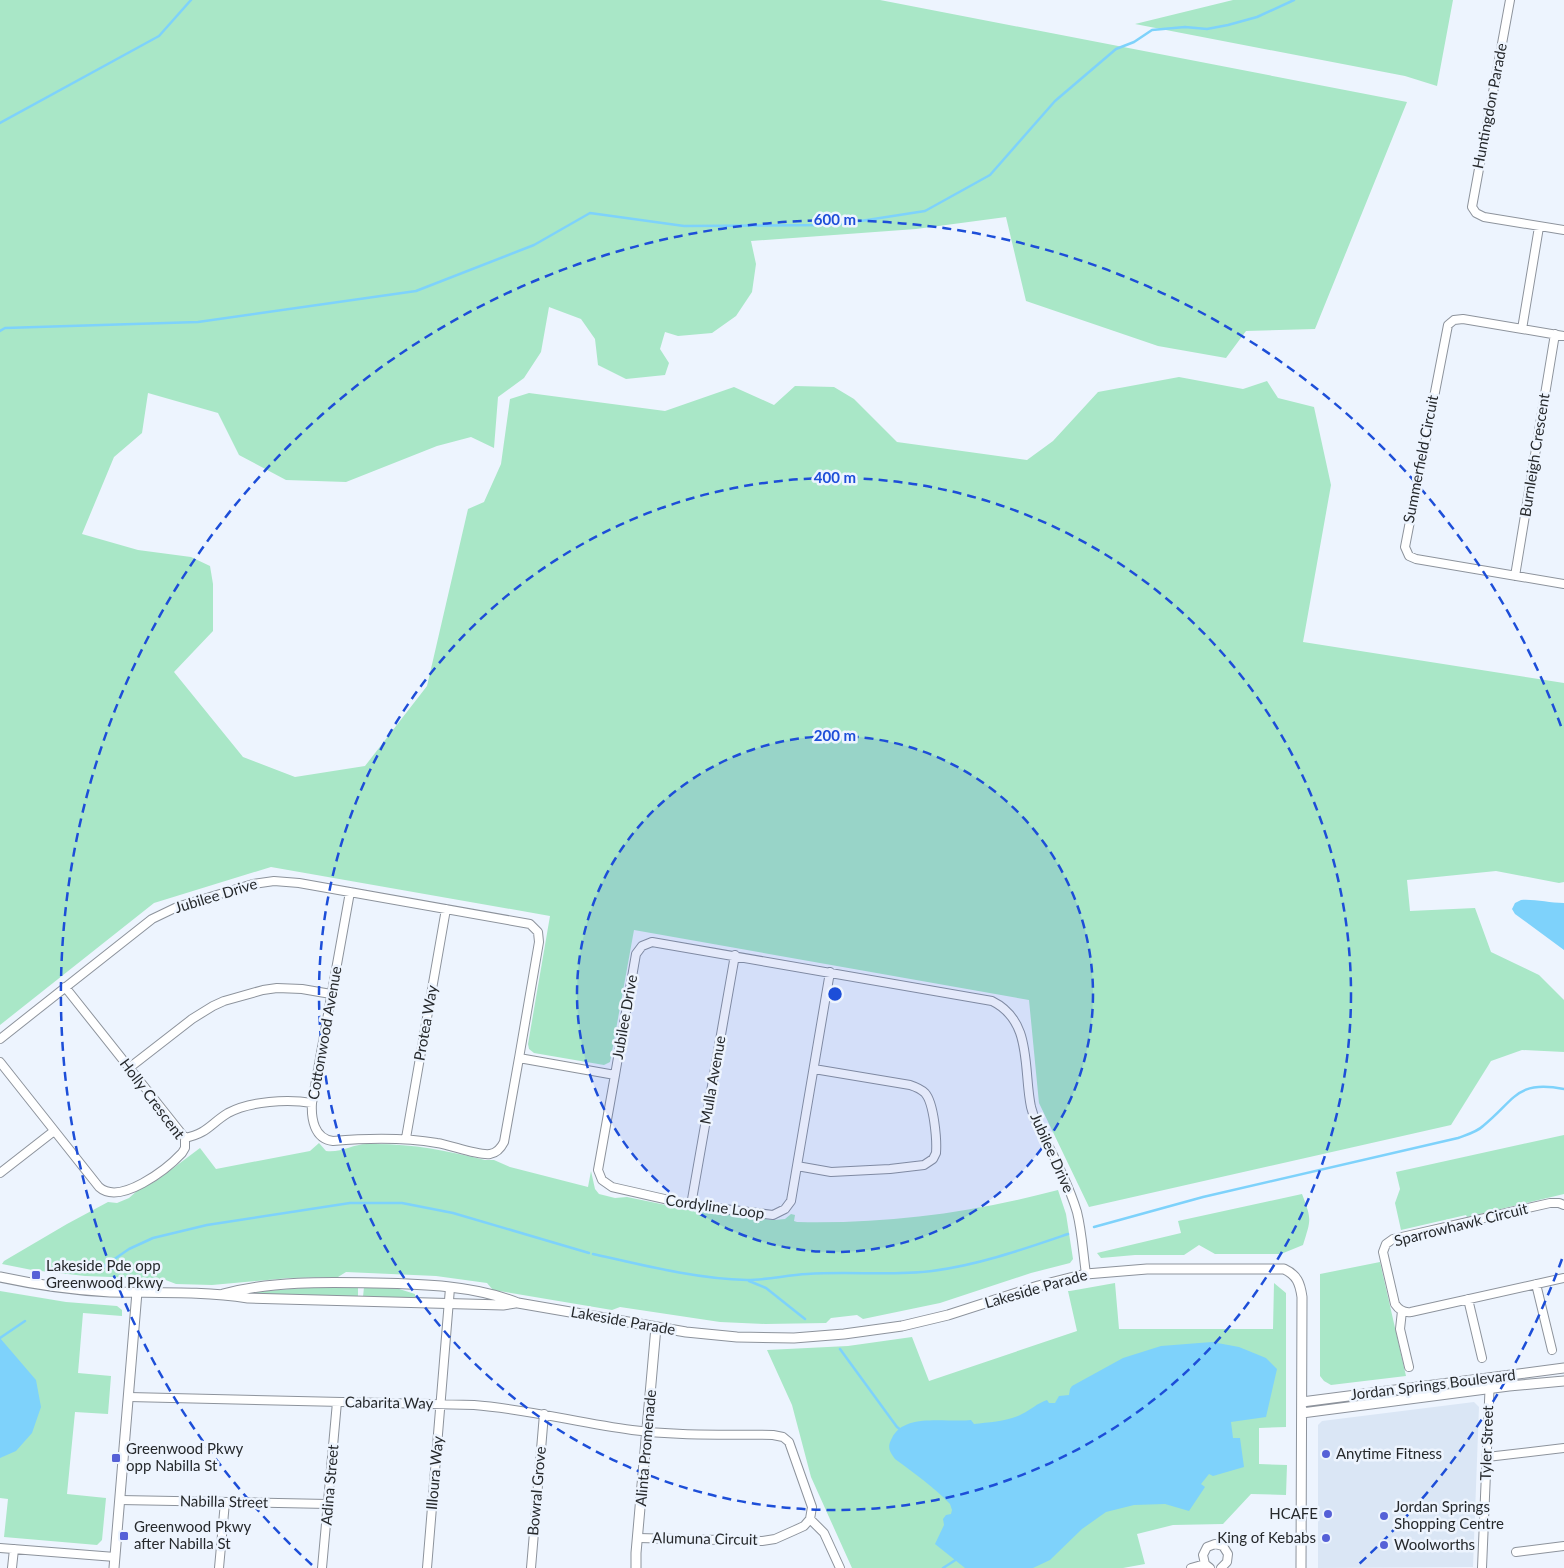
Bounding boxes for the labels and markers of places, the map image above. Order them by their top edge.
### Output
centre of rings [826,985,844,1003]
place label: Lakeside Pde opp Greenwood Pkwy [46,1256,163,1291]
marker: Lakeside Pde opp Greenwood Pkwy [30,1269,42,1281]
place label: Greenwood Pkwy opp Nabilla St [126,1439,243,1474]
place label: Anytime Fitness [1336,1444,1442,1462]
marker: Anytime Fitness [1320,1448,1332,1460]
marker: Greenwood Pkwy opp Nabilla St [110,1452,122,1464]
place label: Jordan Springs Shopping Centre [1394,1497,1504,1532]
place label: HCAFE [1269,1504,1318,1522]
marker: HCAFE [1322,1508,1334,1520]
marker: Jordan Springs Shopping Centre [1378,1510,1390,1522]
place label: Greenwood Pkwy after Nabilla St [134,1517,251,1552]
place label: King of Kebabs [1217,1528,1316,1546]
marker: Greenwood Pkwy after Nabilla St [118,1530,130,1542]
marker: King of Kebabs [1320,1532,1332,1544]
place label: Woolworths [1394,1535,1475,1553]
marker: Woolworths [1378,1539,1390,1551]

